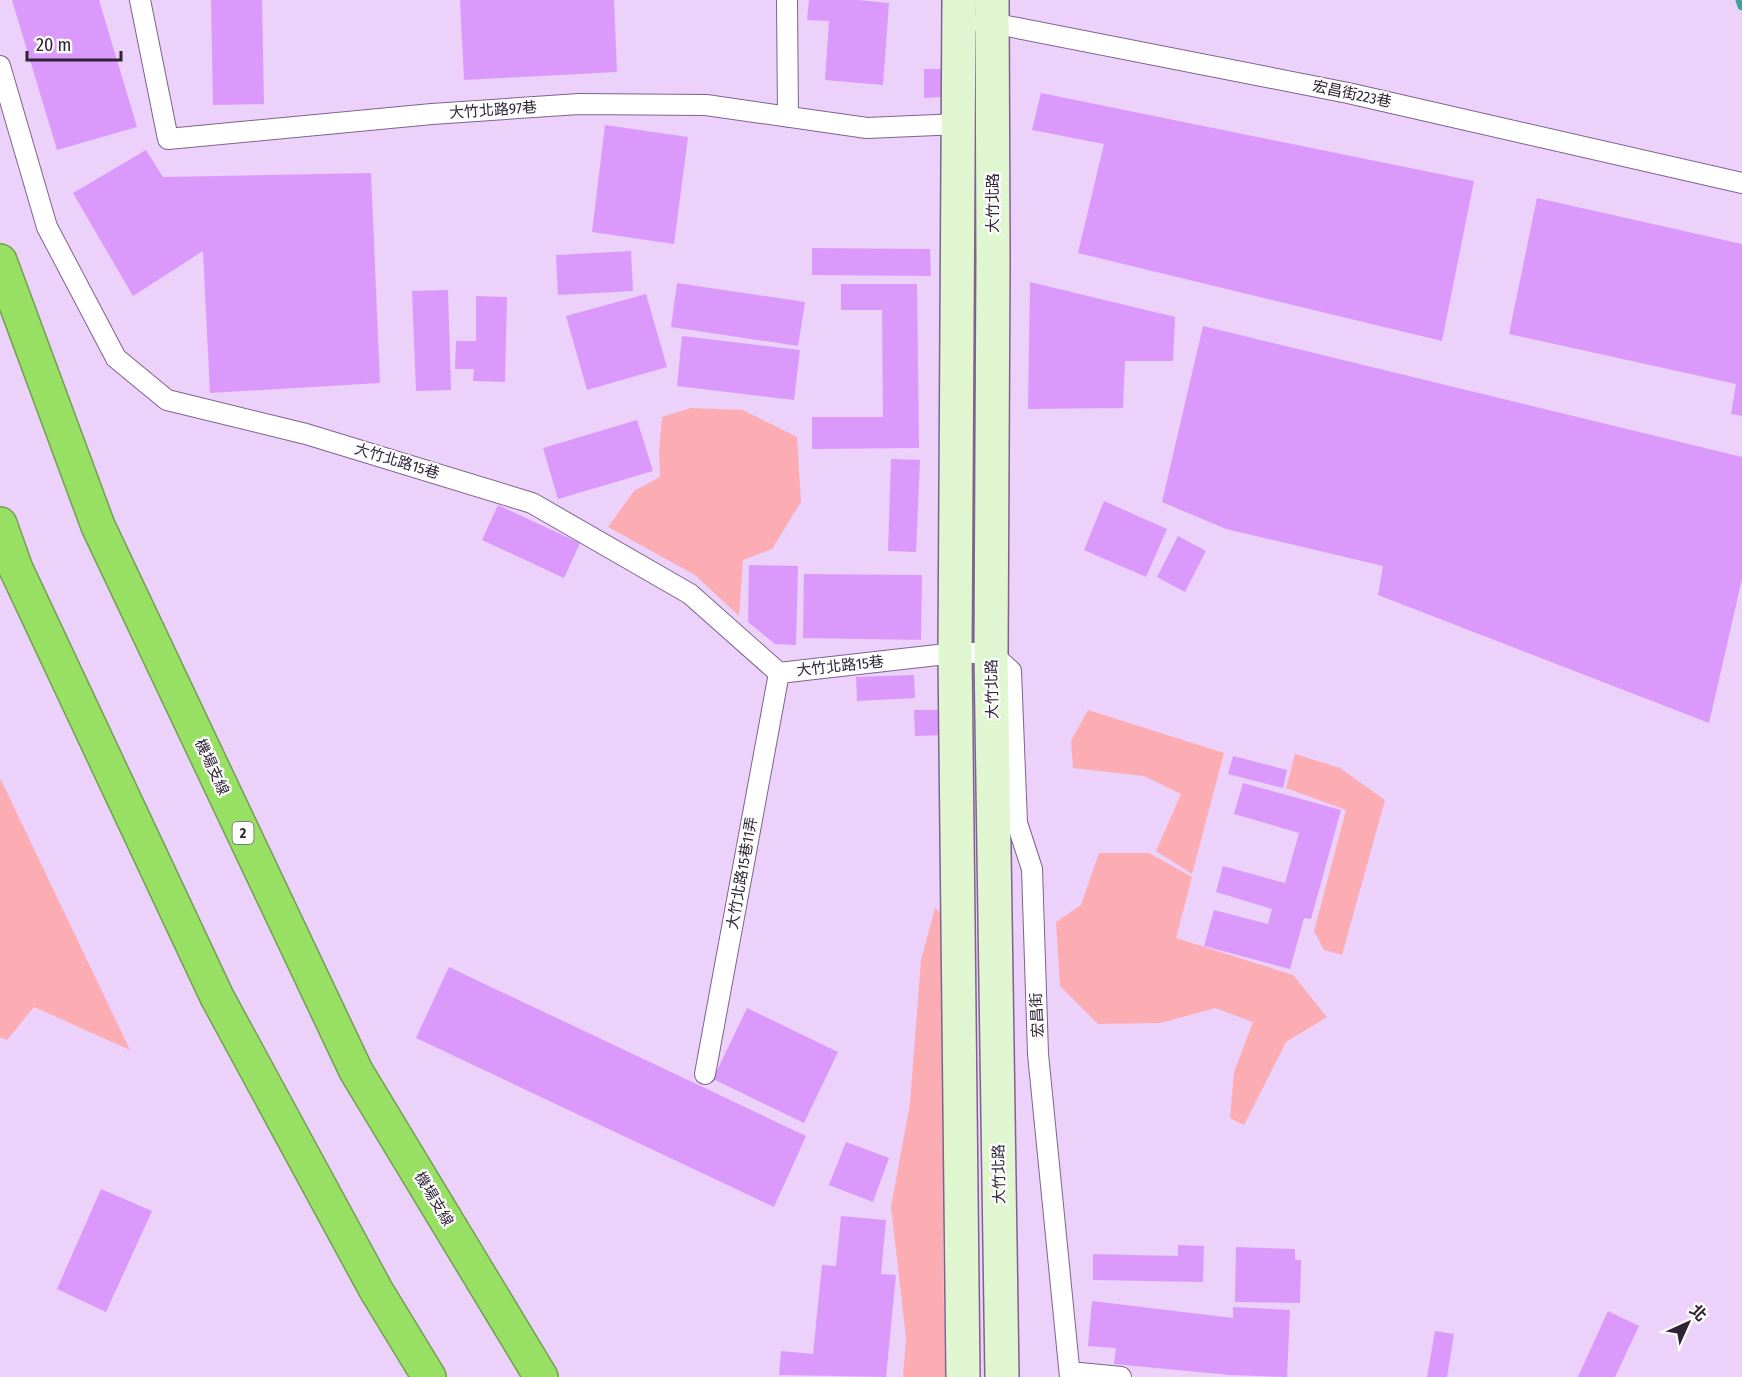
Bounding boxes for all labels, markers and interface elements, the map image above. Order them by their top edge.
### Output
scale bar [27,24,122,62]
text: 20 m [36,34,71,56]
street label: 宏昌街223巷 [1311,77,1393,111]
street label: 大竹北路97巷 [448,98,538,122]
street label: 大竹北路 [984,173,1002,233]
street label: 大竹北路15巷 [352,440,442,482]
street label: 大竹北路15巷 [795,652,885,680]
street label: 大竹北路 [982,659,1002,719]
street label: 機場支線 [191,736,233,798]
street label: 大竹北路15巷11弄 [723,815,761,931]
road number: 2 [232,822,254,844]
street label: 宏昌街 [1027,992,1047,1038]
street label: 大竹北路 [989,1144,1009,1204]
street label: 機場支線 [411,1169,457,1229]
north arrow [1658,1293,1718,1353]
text: 北 [1686,1300,1711,1325]

